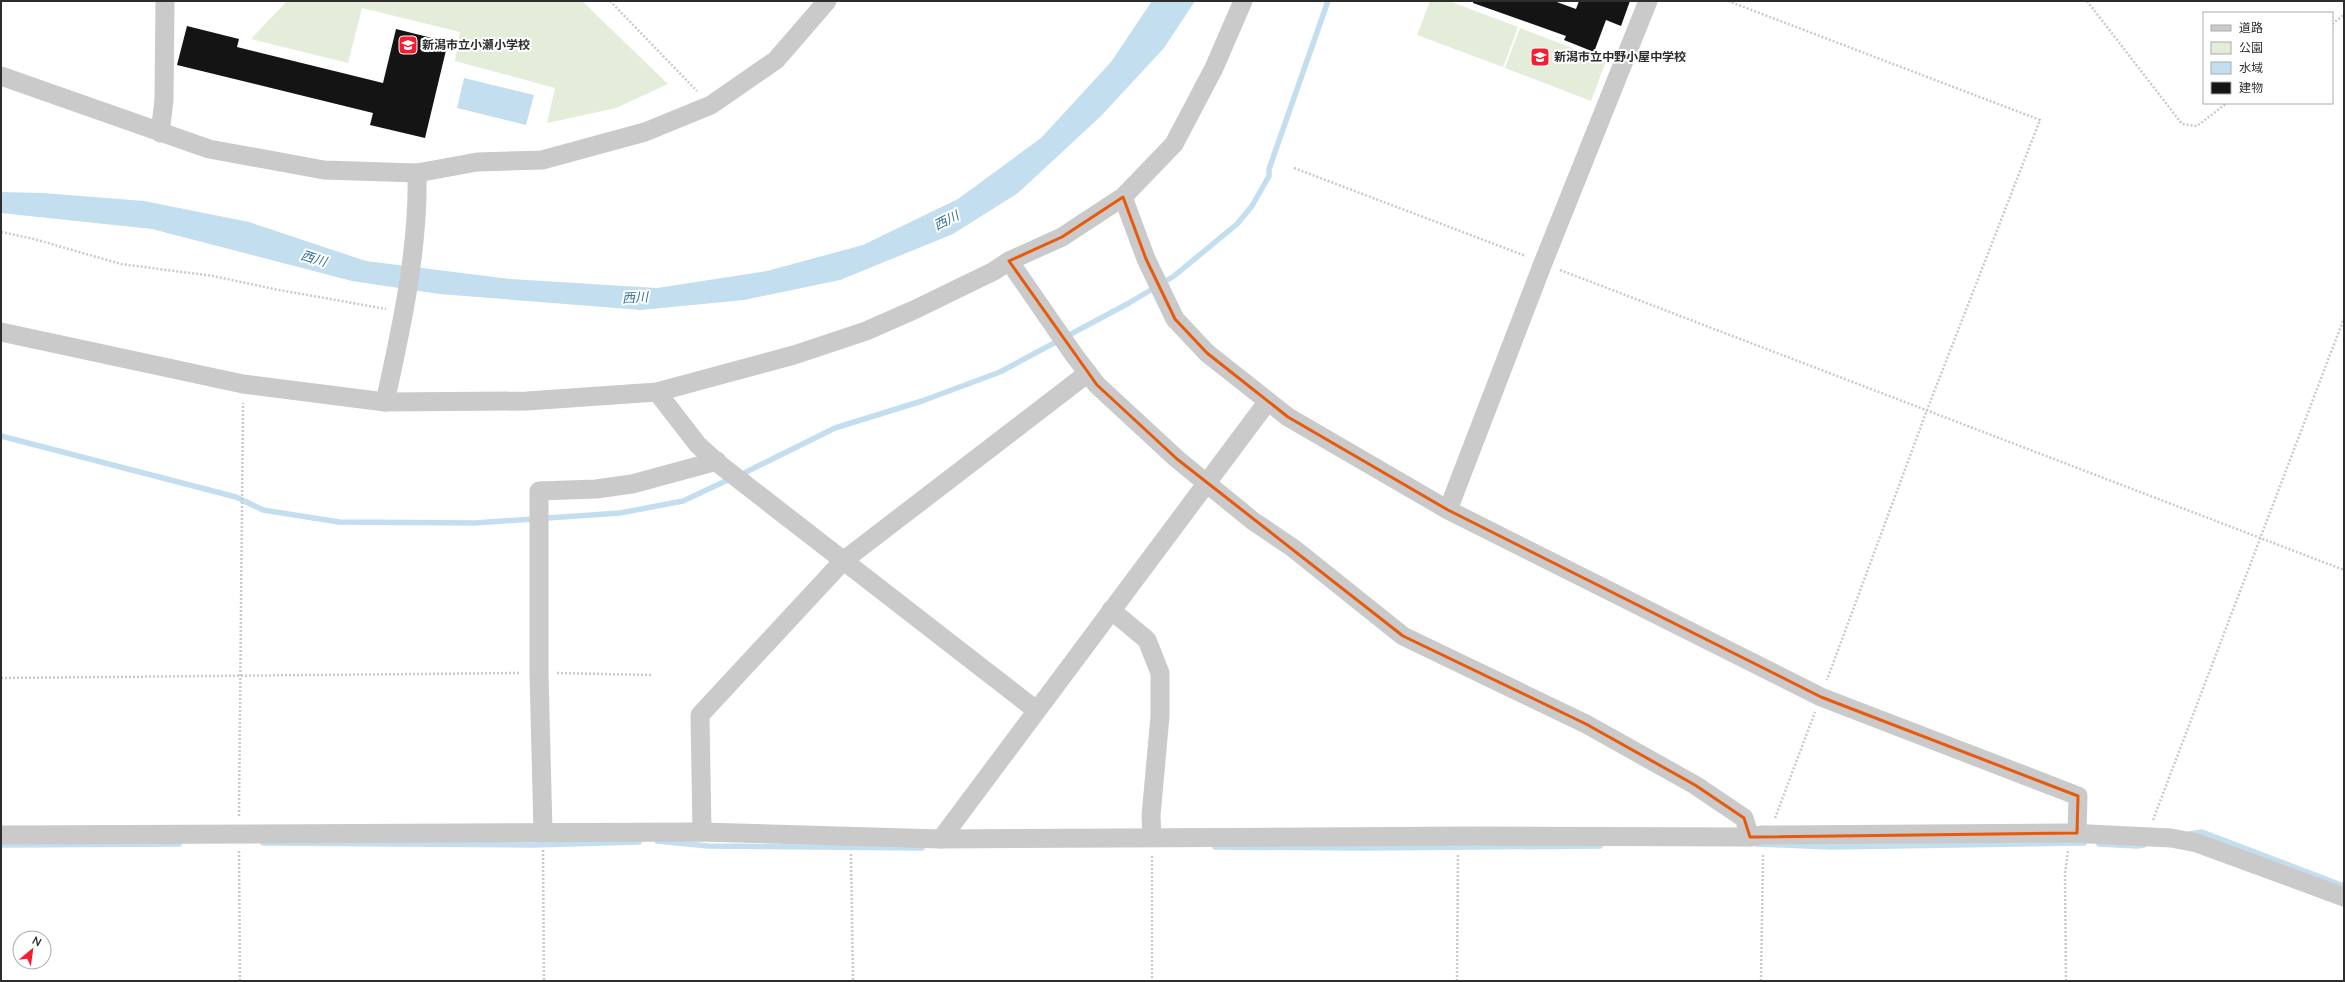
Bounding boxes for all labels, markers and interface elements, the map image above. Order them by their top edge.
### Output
legend [2203,12,2333,104]
text: 道路 [2239,20,2263,35]
school or university icon: 新潟市立小瀬小学校 [397,34,419,56]
place label: 新潟市立小瀬小学校 [422,37,530,52]
text: 公園 [2239,40,2263,55]
school or university icon: 新潟市立中野小屋中学校 [1529,46,1551,68]
place label: 新潟市立中野小屋中学校 [1554,49,1686,64]
text: 水域 [2239,60,2263,75]
text: 建物 [2239,80,2263,95]
water label: 西川 [931,206,963,233]
water label: 西川 [299,247,331,270]
water label: 西川 [622,288,650,306]
north arrow [12,930,52,970]
text: N [30,933,44,949]

